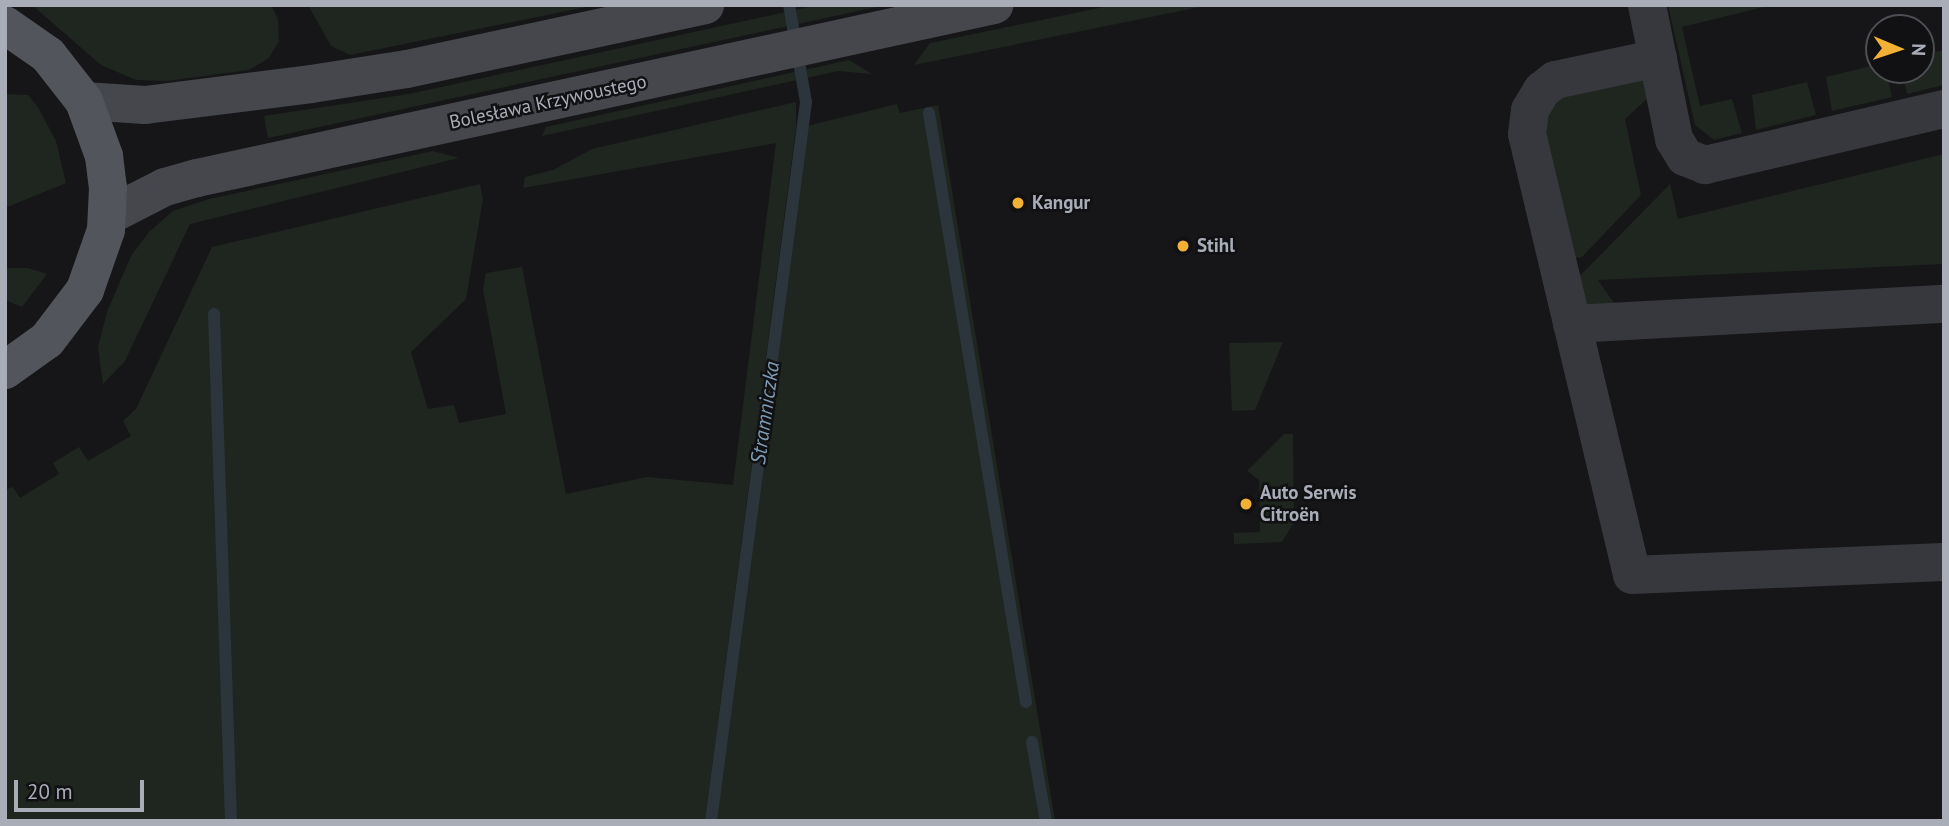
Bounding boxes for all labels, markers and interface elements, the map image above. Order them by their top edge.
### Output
north arrow [1865,14,1935,84]
text: N [1907,43,1931,56]
street label: Bolesława Krzywoustego [447,70,649,134]
place label: Kangur [1032,192,1090,214]
marker: Kangur [1010,195,1026,211]
place label: Stihl [1197,235,1235,257]
marker: Stihl [1175,238,1191,254]
water label: Stramniczka [745,360,785,466]
place label: Auto Serwis Citroën [1260,482,1356,526]
marker: Auto Serwis Citroën [1238,496,1254,512]
scale bar [18,766,147,810]
text: 20 m [27,778,73,805]

